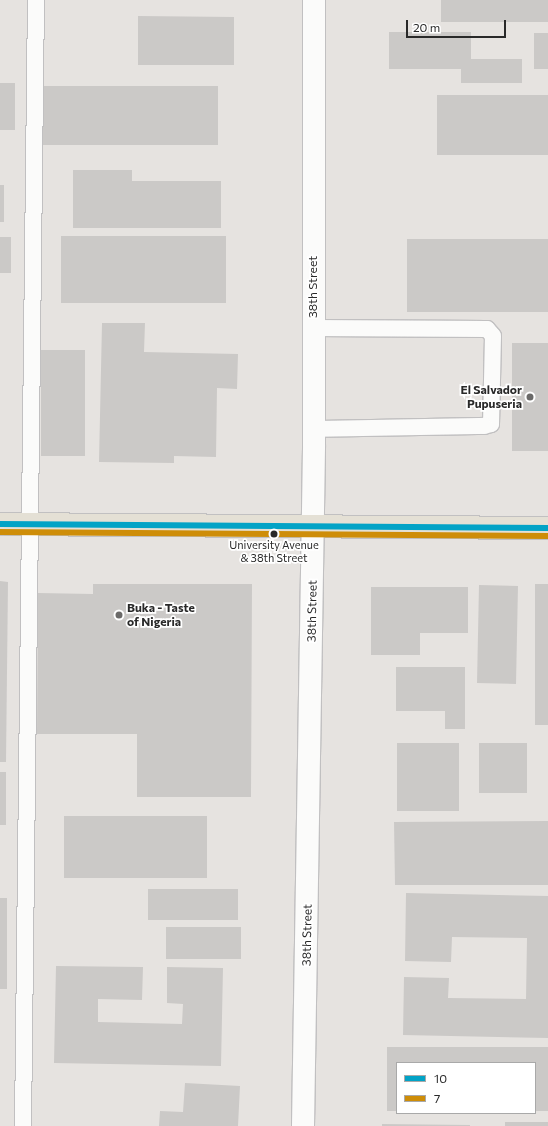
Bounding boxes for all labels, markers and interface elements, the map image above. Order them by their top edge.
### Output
scale bar [408,12,508,38]
text: 20 m [413,20,440,34]
street label: 38th Street [306,256,320,318]
place label: El Salvador Pupuseria [461,383,522,411]
marker: El Salvador Pupuseria [525,392,535,402]
marker: University Avenue & 38th Street [269,529,279,539]
place label: University Avenue & 38th Street [229,539,319,565]
street label: 38th Street [304,580,320,642]
place label: Buka - Taste of Nigeria [127,601,195,629]
marker: Buka - Taste of Nigeria [114,610,124,620]
street label: 38th Street [299,904,315,966]
legend [396,1062,536,1114]
text: 10 [434,1071,447,1085]
text: 7 [434,1091,440,1105]

